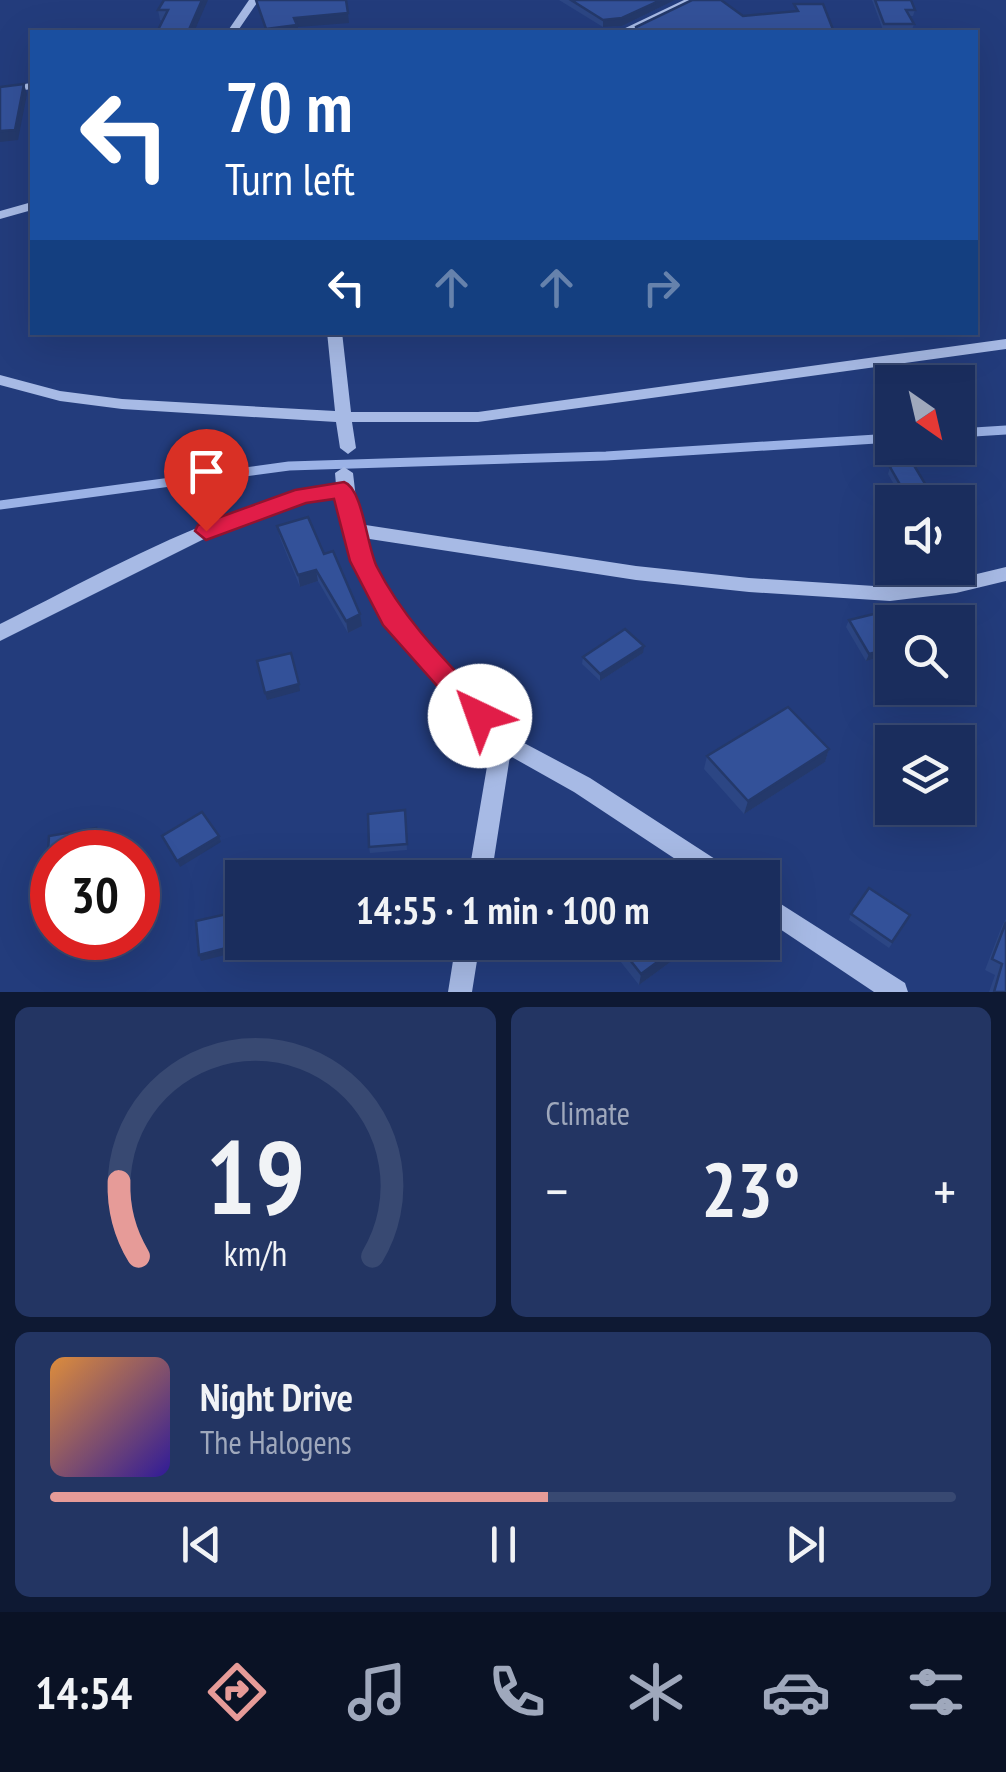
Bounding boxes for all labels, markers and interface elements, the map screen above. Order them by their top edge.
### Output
text: 70 m [225,61,353,151]
icon: left [60,70,190,200]
text: Turn left [225,149,355,207]
icon: left [319,260,374,315]
icon: ahead [424,260,479,315]
icon: ahead [529,260,584,315]
icon: right [634,260,689,315]
north arrow [875,365,975,465]
map controls [875,365,975,825]
pin [164,429,249,532]
icon: arrive [179,444,234,499]
button: sound [875,485,975,585]
button: search [875,605,975,705]
position arrow [428,664,532,768]
button: layers [875,725,975,825]
speed limit sign: 30 [30,830,160,960]
text: 14:55 · 1 min · 100 m [356,885,649,934]
text: Climate [546,1092,630,1134]
text: 19 [206,1108,305,1243]
text: 23° [701,1141,800,1238]
text: − [546,1155,568,1226]
text: + [933,1155,956,1226]
text: km/h [224,1230,287,1276]
text: Night Drive [200,1372,353,1421]
text: The Halogens [200,1421,352,1463]
icon: previous [174,1517,229,1572]
icon: pause [476,1517,531,1572]
icon: next [778,1517,833,1572]
icon: directions [202,1657,272,1727]
icon: music [342,1657,412,1727]
icon: phone [482,1657,552,1727]
icon: climate [621,1657,691,1727]
icon: car [761,1657,831,1727]
icon: filters [901,1657,971,1727]
text: 14:54 [35,1663,132,1721]

